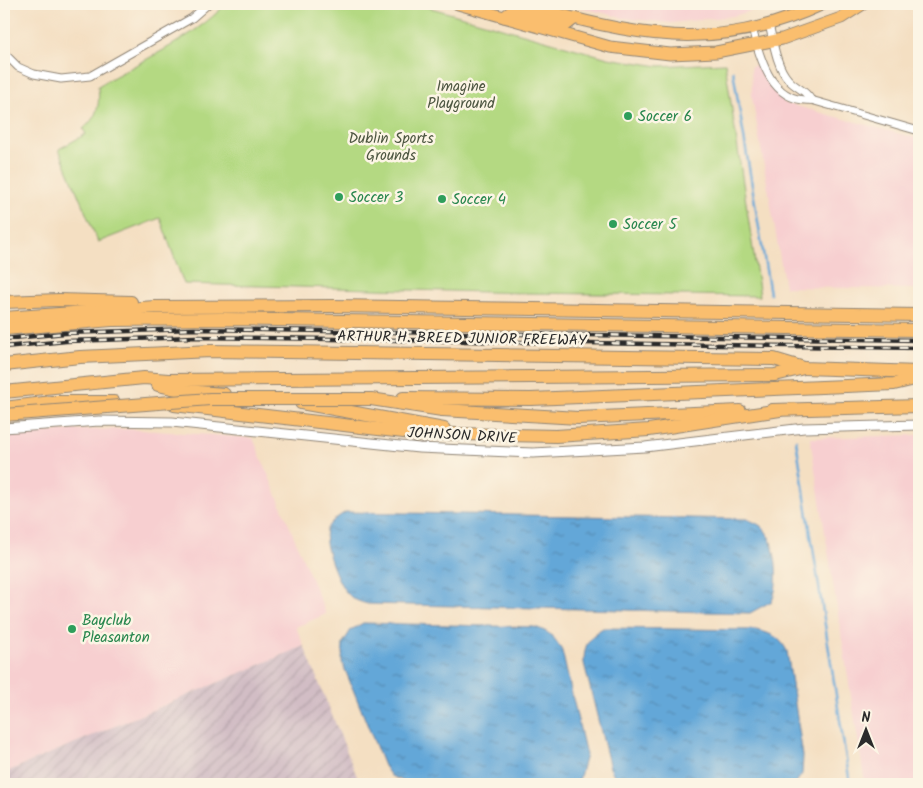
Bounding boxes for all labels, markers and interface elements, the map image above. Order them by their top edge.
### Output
park label: Imagine Playground [427,75,495,116]
place label: Soccer 6 [638,105,692,129]
marker: Soccer 6 [622,110,634,122]
park label: Dublin Sports Grounds [348,127,434,168]
place label: Soccer 3 [349,186,404,210]
place label: Soccer 4 [452,188,506,212]
marker: Soccer 3 [333,191,345,203]
marker: Soccer 4 [436,193,448,205]
place label: Soccer 5 [623,213,678,237]
marker: Soccer 5 [607,218,619,230]
street label: ARTHUR H. BREED JUNIOR FREEWAY [337,325,588,353]
street label: JOHNSON DRIVE [407,421,519,451]
place label: Bayclub Pleasanton [82,609,150,650]
marker: Bayclub Pleasanton [66,623,78,635]
north arrow [840,706,890,756]
text: N [862,707,871,729]

